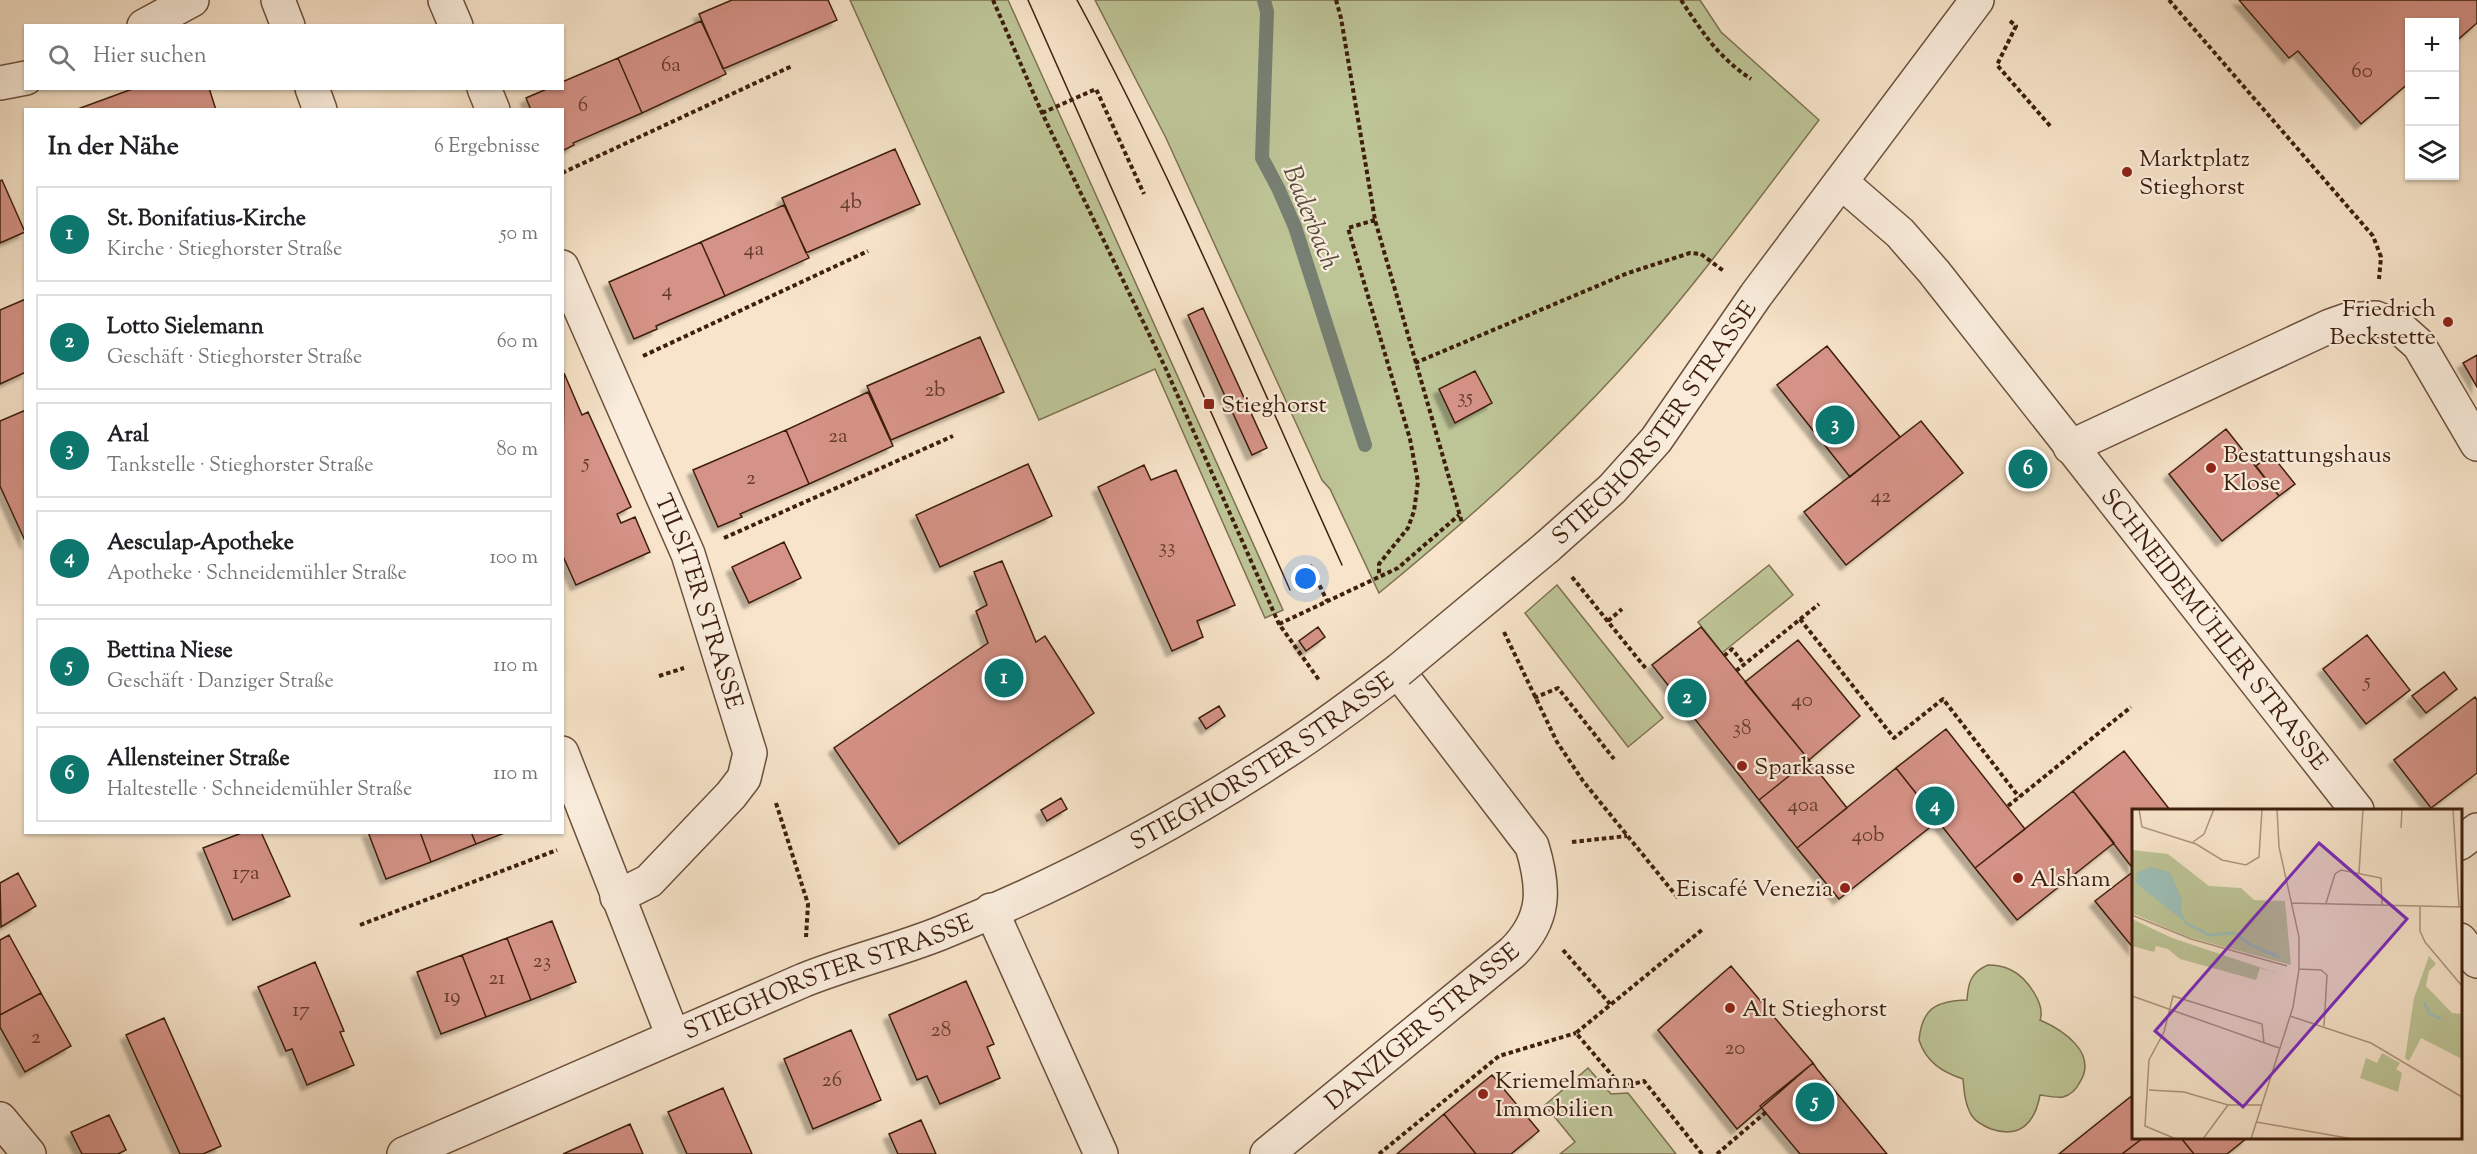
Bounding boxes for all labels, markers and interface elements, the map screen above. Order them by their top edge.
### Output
map controls [2405,18,2459,180]
button: + [2405,18,2459,72]
search box [24,24,564,90]
icon: search [45,41,78,74]
text: Hier suchen [93,41,207,73]
house number: 6a [661,51,681,81]
house number: 60 [2351,57,2373,87]
button: − [2405,72,2459,126]
house number: 6 [578,91,588,121]
button: layers [2405,126,2459,180]
text: In der Nähe [48,129,179,166]
text: 6 Ergebnisse [434,133,540,162]
place label: Marktplatz Stieghorst [2139,143,2250,205]
water label: Baderbach [1272,160,1348,276]
marker: Marktplatz Stieghorst [2120,165,2134,179]
house number: 4b [840,188,862,218]
text: St. Bonifatius-Kirche [107,204,306,236]
text: 1 [66,220,73,249]
text: 50 m [500,220,538,249]
house number: 4a [744,235,764,265]
text: Kirche · Stieghorster Straße [107,236,342,265]
house number: 4 [662,276,672,306]
place label: Friedrich Beckstette [2330,293,2436,355]
street label: STIEGHORSTER STRASSE [1545,294,1766,554]
text: Lotto Sielemann [107,312,264,344]
marker: Friedrich Beckstette [2441,315,2455,329]
text: 2 [65,328,74,357]
text: 60 m [497,328,538,357]
text: Geschäft · Stieghorster Straße [107,344,362,373]
house number: 2b [924,376,946,406]
house number: 35 [1457,383,1473,413]
place label: Stieghorst [1221,389,1327,423]
marker: Stieghorst [1202,397,1216,411]
pin: 3 [1816,402,1854,448]
text: Aral [107,420,149,452]
house number: 2a [828,422,848,452]
text: 3 [65,436,74,465]
text: 80 m [497,436,538,465]
place label: Bestattungshaus Klose [2223,439,2391,501]
pin: 6 [2008,446,2048,492]
house number: 5 [581,448,590,478]
text: Tankstelle · Stieghorster Straße [107,452,374,481]
marker: Bestattungshaus Klose [2204,461,2218,475]
house number: 2 [746,464,756,494]
house number: 42 [1871,482,1891,512]
street label: SCHNEIDEMÜHLER STRASSE [2092,482,2335,779]
street label: TILSITER STRASSE [645,489,751,714]
text: Aesculap-Apotheke [107,528,294,560]
house number: 33 [1159,533,1175,563]
text: 4 [64,544,75,573]
text: 100 m [489,544,538,573]
text: Apotheke · Schneidemühler Straße [107,560,407,589]
your location [1291,564,1320,593]
text: Bettina Niese [107,636,233,668]
text: 5 [66,652,73,681]
text: 110 m [493,652,538,681]
pin: 1 [984,656,1024,700]
street label: STIEGHORSTER STRASSE [1125,664,1402,860]
house number: 5 [2362,667,2371,697]
text: Geschäft · Danziger Straße [107,668,334,697]
pin: 2 [1668,676,1706,720]
house number: 40 [1791,686,1813,716]
house number: 38 [1733,714,1751,744]
text: Allensteiner Straße [107,744,290,776]
place label: Sparkasse [1754,751,1855,785]
marker: Sparkasse [1735,759,1749,773]
text: 6 [65,760,74,789]
text: 110 m [493,760,538,789]
text: Haltestelle · Schneidemühler Straße [107,776,412,805]
pin: 4 [1916,784,1954,828]
house number: 40a [1787,791,1819,821]
inset map [2132,809,2462,1139]
house number: 40b [1852,821,1884,851]
house number: 17a [232,859,260,889]
place label: Alsham [2030,863,2111,897]
marker: Alsham [2011,871,2025,885]
place label: Eiscafé Venezia [1676,873,1833,907]
marker: Eiscafé Venezia [1838,881,1852,895]
street label: STIEGHORSTER STRASSE [678,906,979,1049]
street label: DANZIGER STRASSE [1319,935,1528,1119]
house number: 23 [533,947,551,977]
house number: 21 [489,964,505,994]
house number: 19 [443,982,461,1012]
place label: Alt Stieghorst [1742,993,1887,1027]
house number: 17 [292,996,310,1026]
marker: Alt Stieghorst [1723,1001,1737,1015]
house number: 28 [931,1016,951,1046]
house number: 2 [31,1023,41,1053]
house number: 20 [1725,1034,1745,1064]
place label: Kriemelmann Immobilien [1495,1065,1635,1127]
house number: 26 [822,1066,842,1096]
pin: 5 [1796,1080,1834,1124]
marker: Kriemelmann Immobilien [1476,1087,1490,1101]

